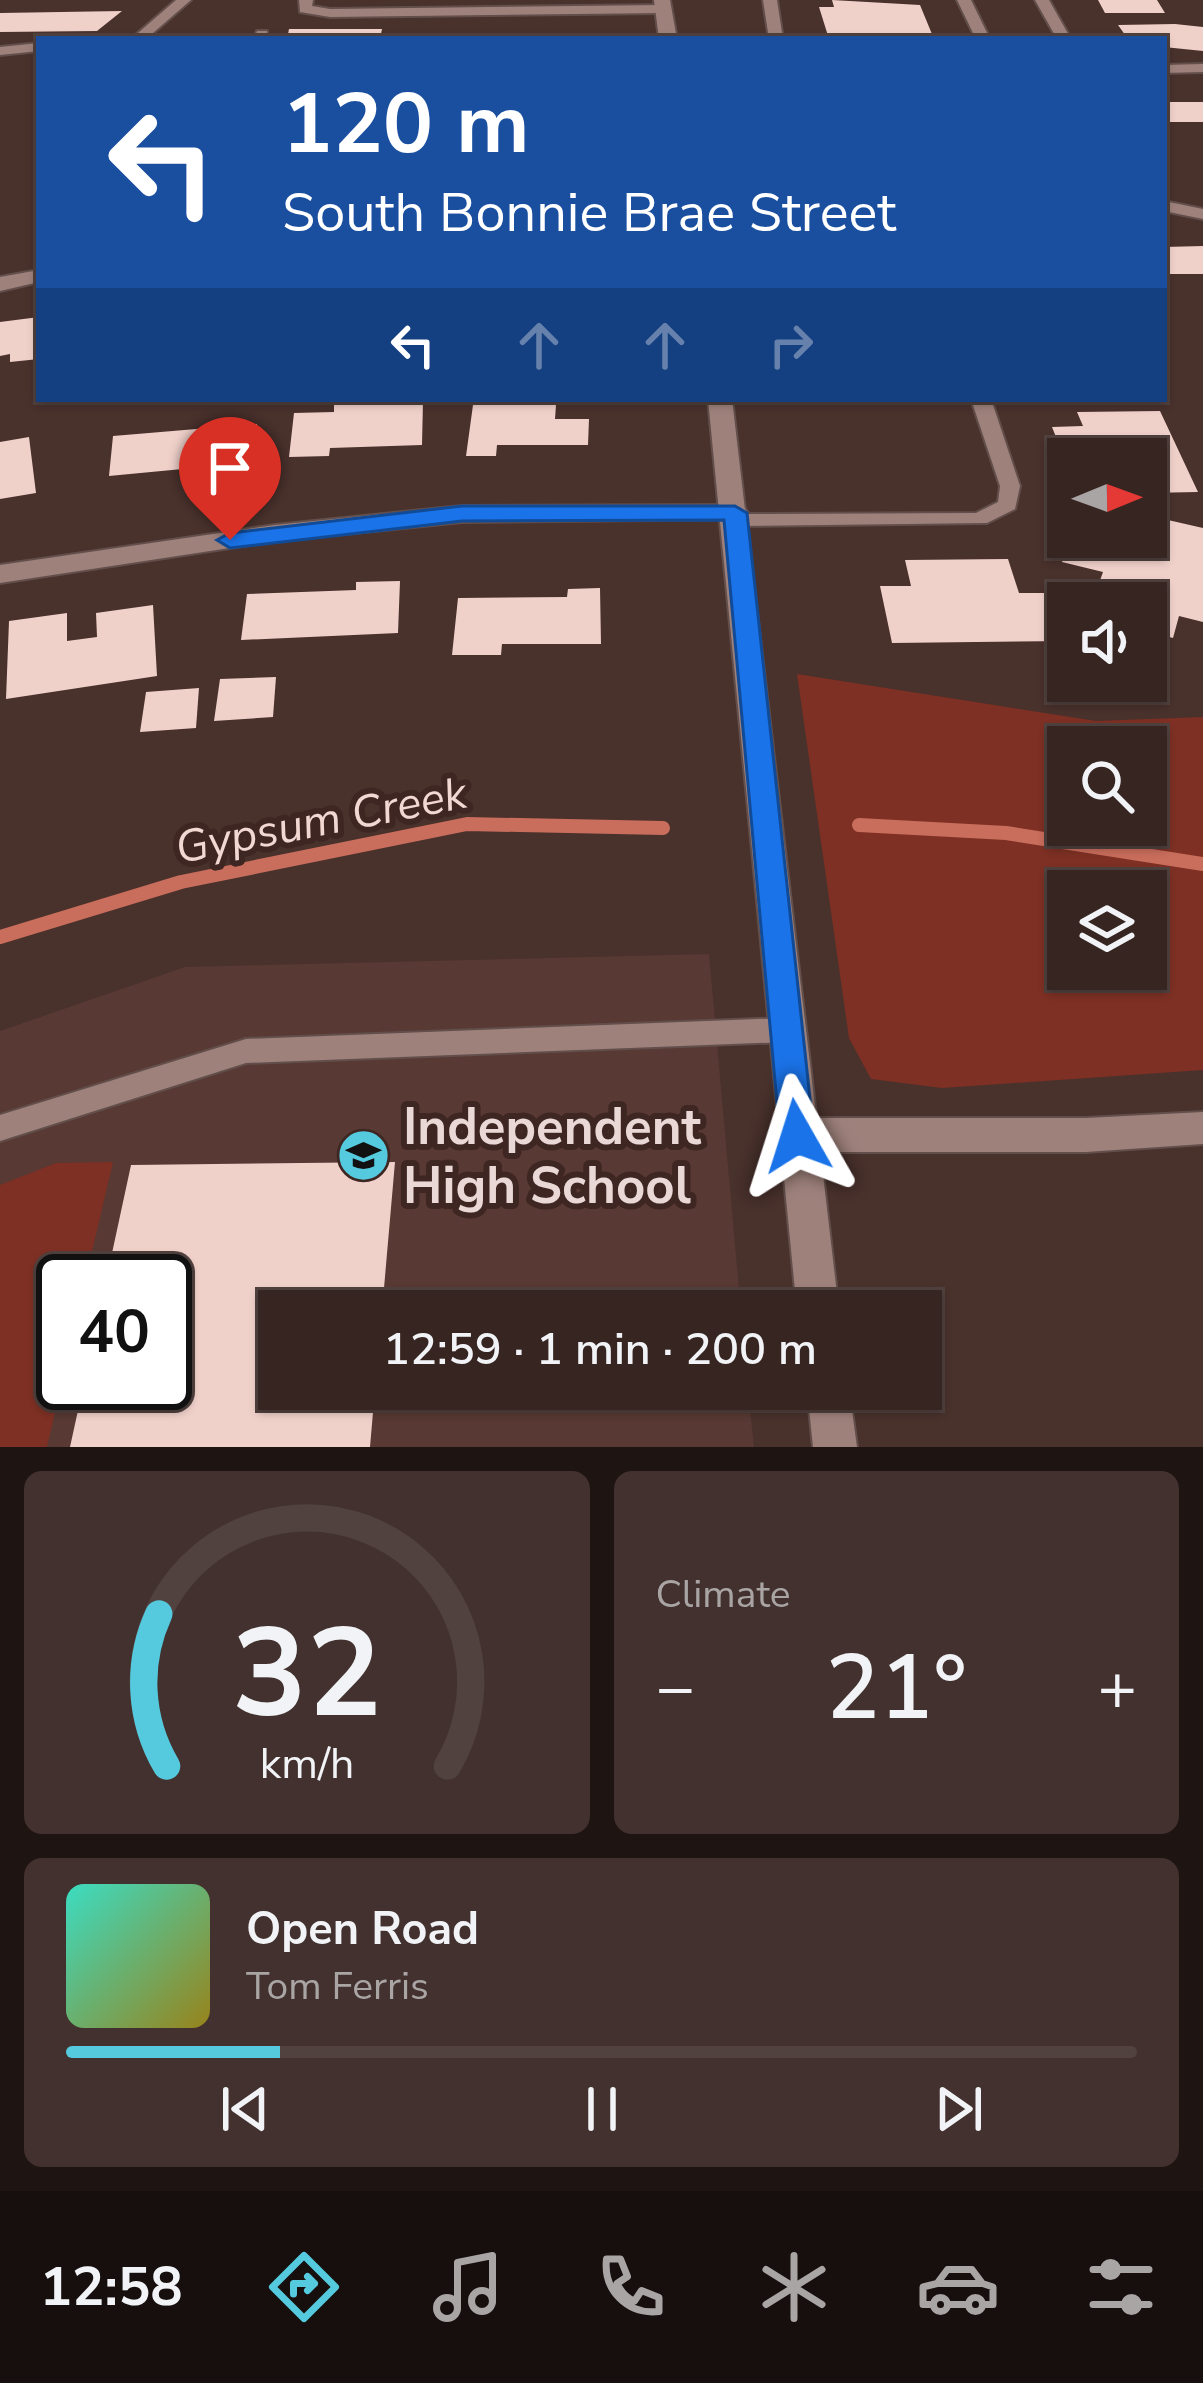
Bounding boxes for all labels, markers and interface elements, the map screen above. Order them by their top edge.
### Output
text: 120 m [282,67,530,182]
icon: left [84,84,240,240]
text: South Bonnie Brae Street [282,176,896,250]
icon: left [380,312,446,378]
icon: ahead [506,312,572,378]
icon: ahead [632,312,698,378]
icon: right [758,312,824,378]
pin [179,417,281,540]
icon: arrive [197,435,263,501]
north arrow [1047,438,1167,558]
map controls [1047,438,1167,990]
button: sound [1047,582,1167,702]
button: search [1047,726,1167,846]
water label: Gypsum Creek [170,763,473,879]
button: layers [1047,870,1167,990]
position arrow [734,1073,860,1199]
place label: Independent High School [403,1092,702,1221]
school or university icon: Independent High School [336,1128,392,1184]
speed limit sign: 40 [36,1254,192,1410]
text: 12:59 · 1 min · 200 m [383,1319,817,1380]
text: Climate [656,1568,791,1621]
text: 32 [232,1589,382,1759]
text: 21° [825,1627,967,1750]
text: − [656,1643,695,1733]
text: + [1097,1643,1137,1733]
text: km/h [259,1734,354,1792]
text: Open Road [246,1899,479,1960]
text: Tom Ferris [246,1960,429,2013]
icon: previous [212,2076,278,2142]
icon: pause [569,2076,635,2142]
icon: next [926,2076,992,2142]
icon: directions [262,2245,346,2329]
icon: music [426,2245,510,2329]
icon: phone [589,2245,673,2329]
icon: climate [752,2245,836,2329]
icon: car [916,2245,1000,2329]
icon: filters [1079,2245,1163,2329]
text: 12:58 [40,2250,183,2324]

